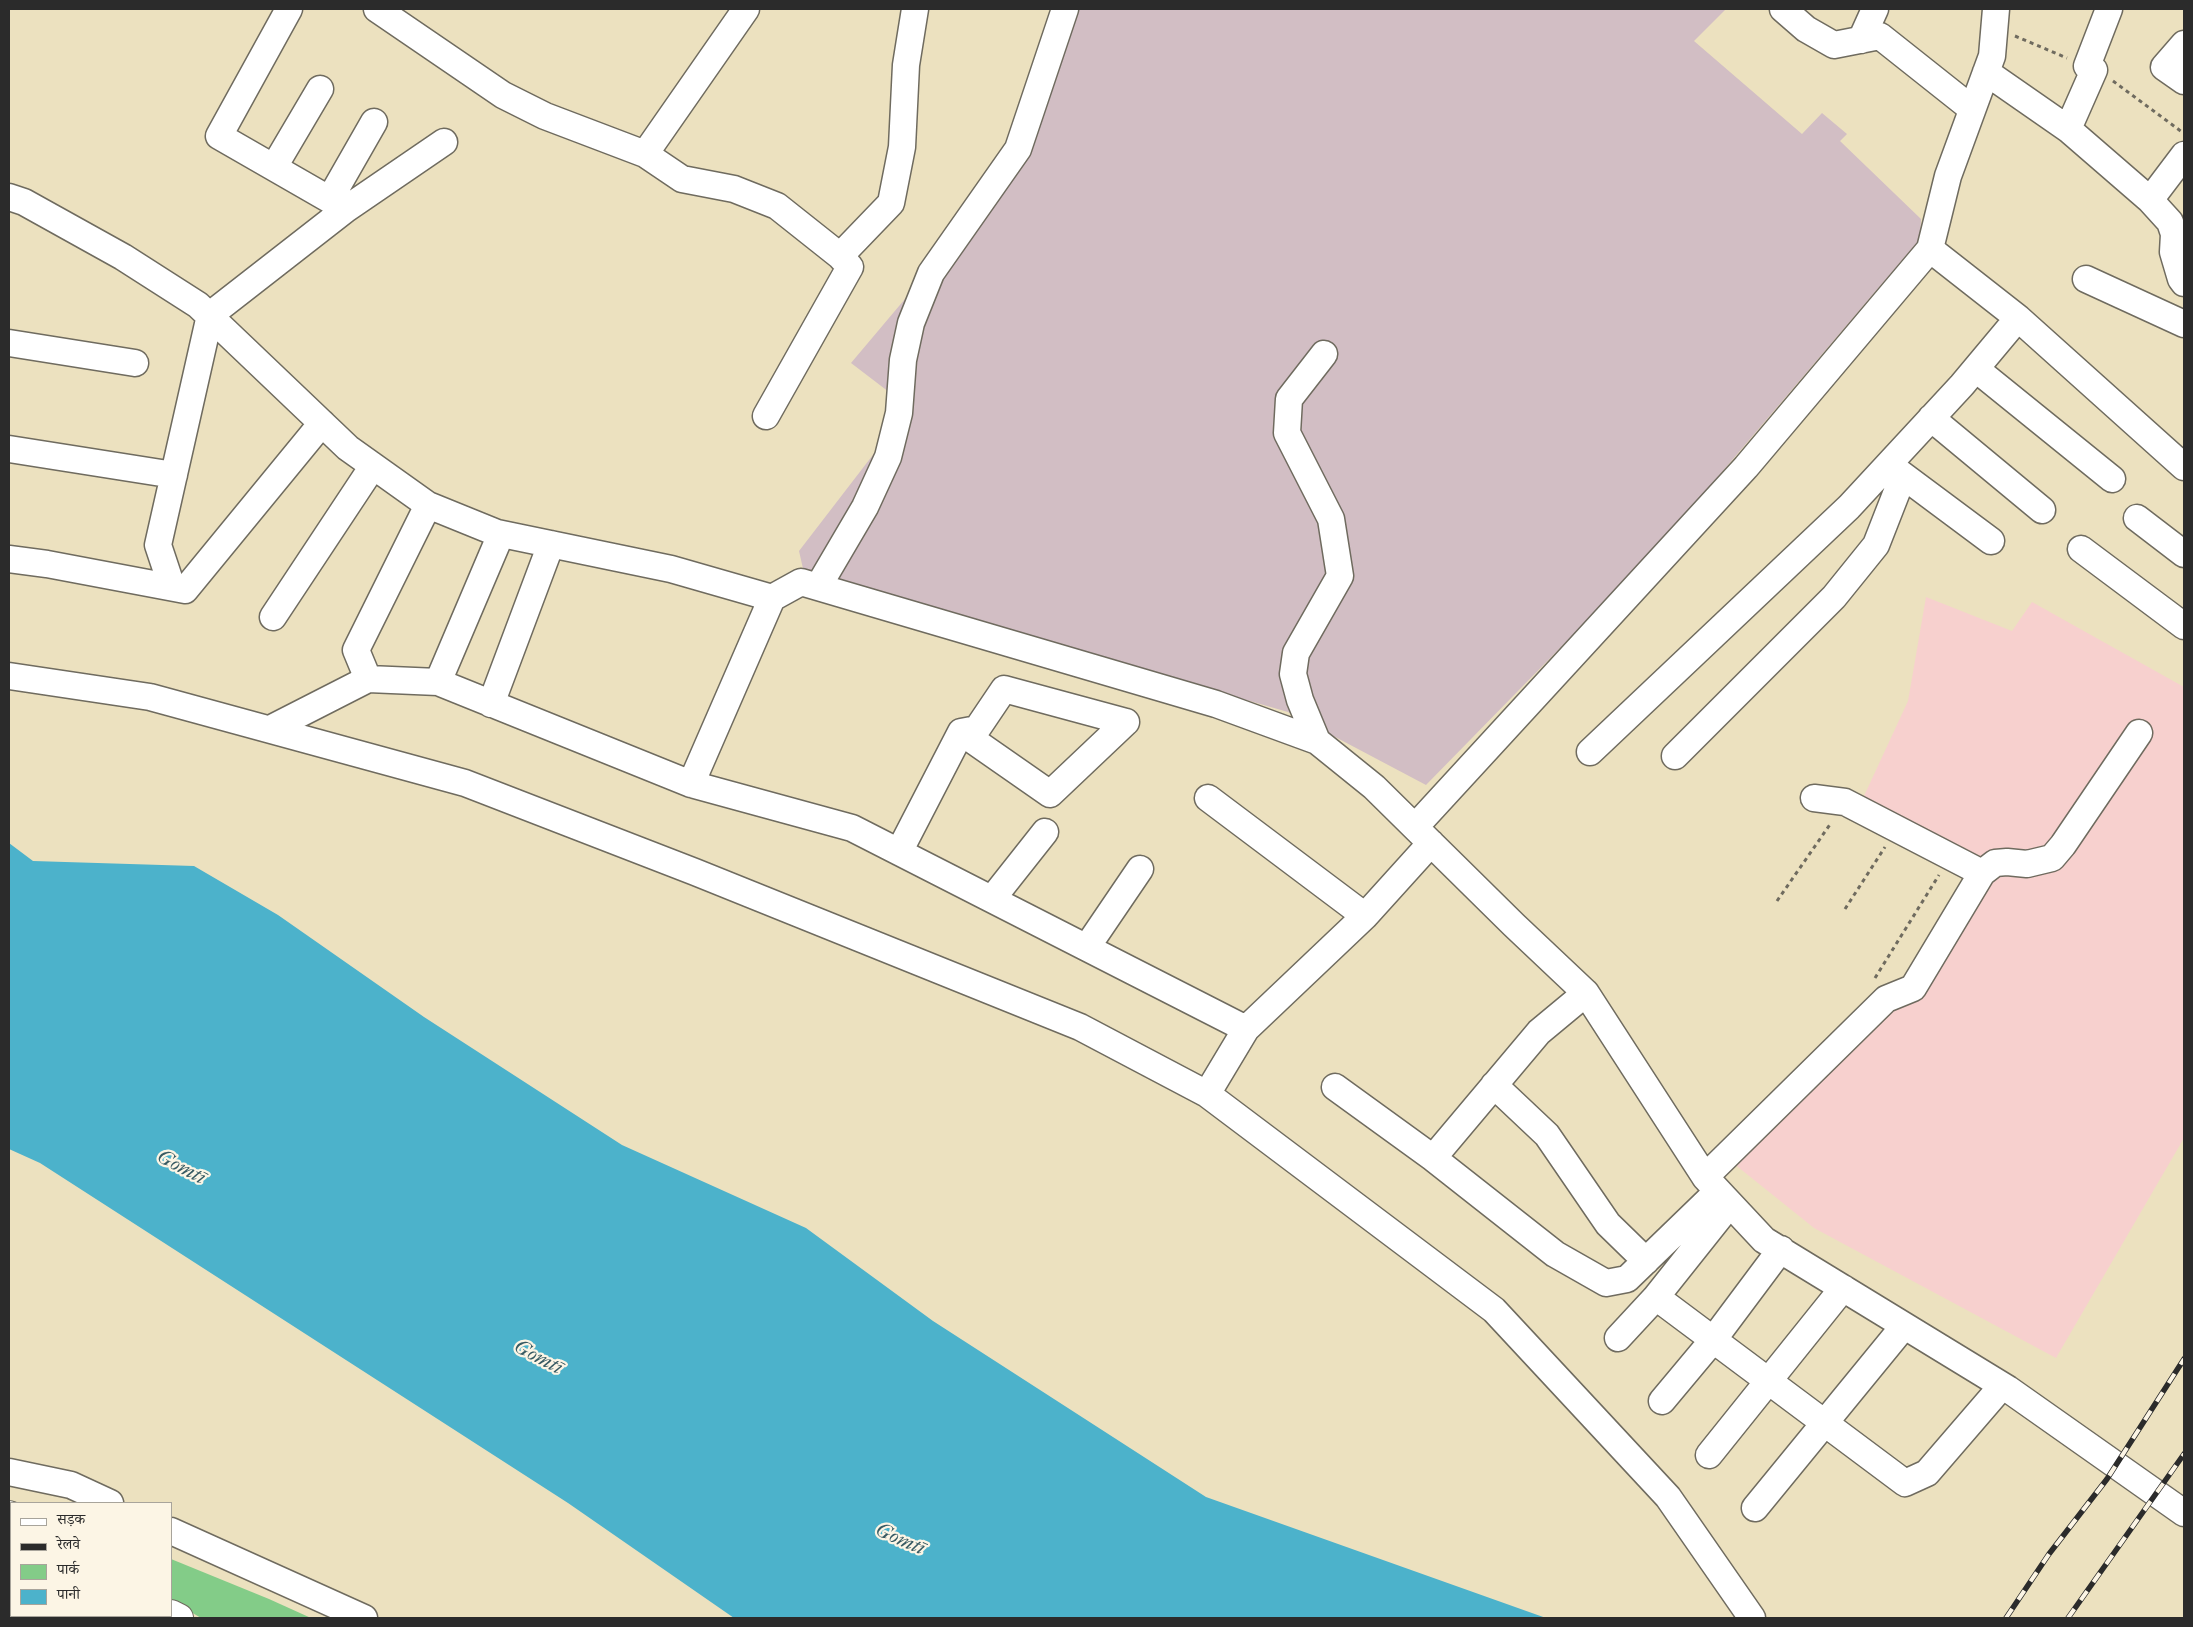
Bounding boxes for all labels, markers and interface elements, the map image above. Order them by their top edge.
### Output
water label: Gomtī [153,1145,209,1191]
water label: Gomtī [510,1335,566,1381]
legend [10,1502,172,1617]
text: सड़क [57,1510,85,1528]
water label: Gomtī [872,1519,928,1561]
text: रेलवे [57,1535,80,1553]
text: पार्क [57,1560,79,1578]
text: पानी [57,1585,80,1603]

